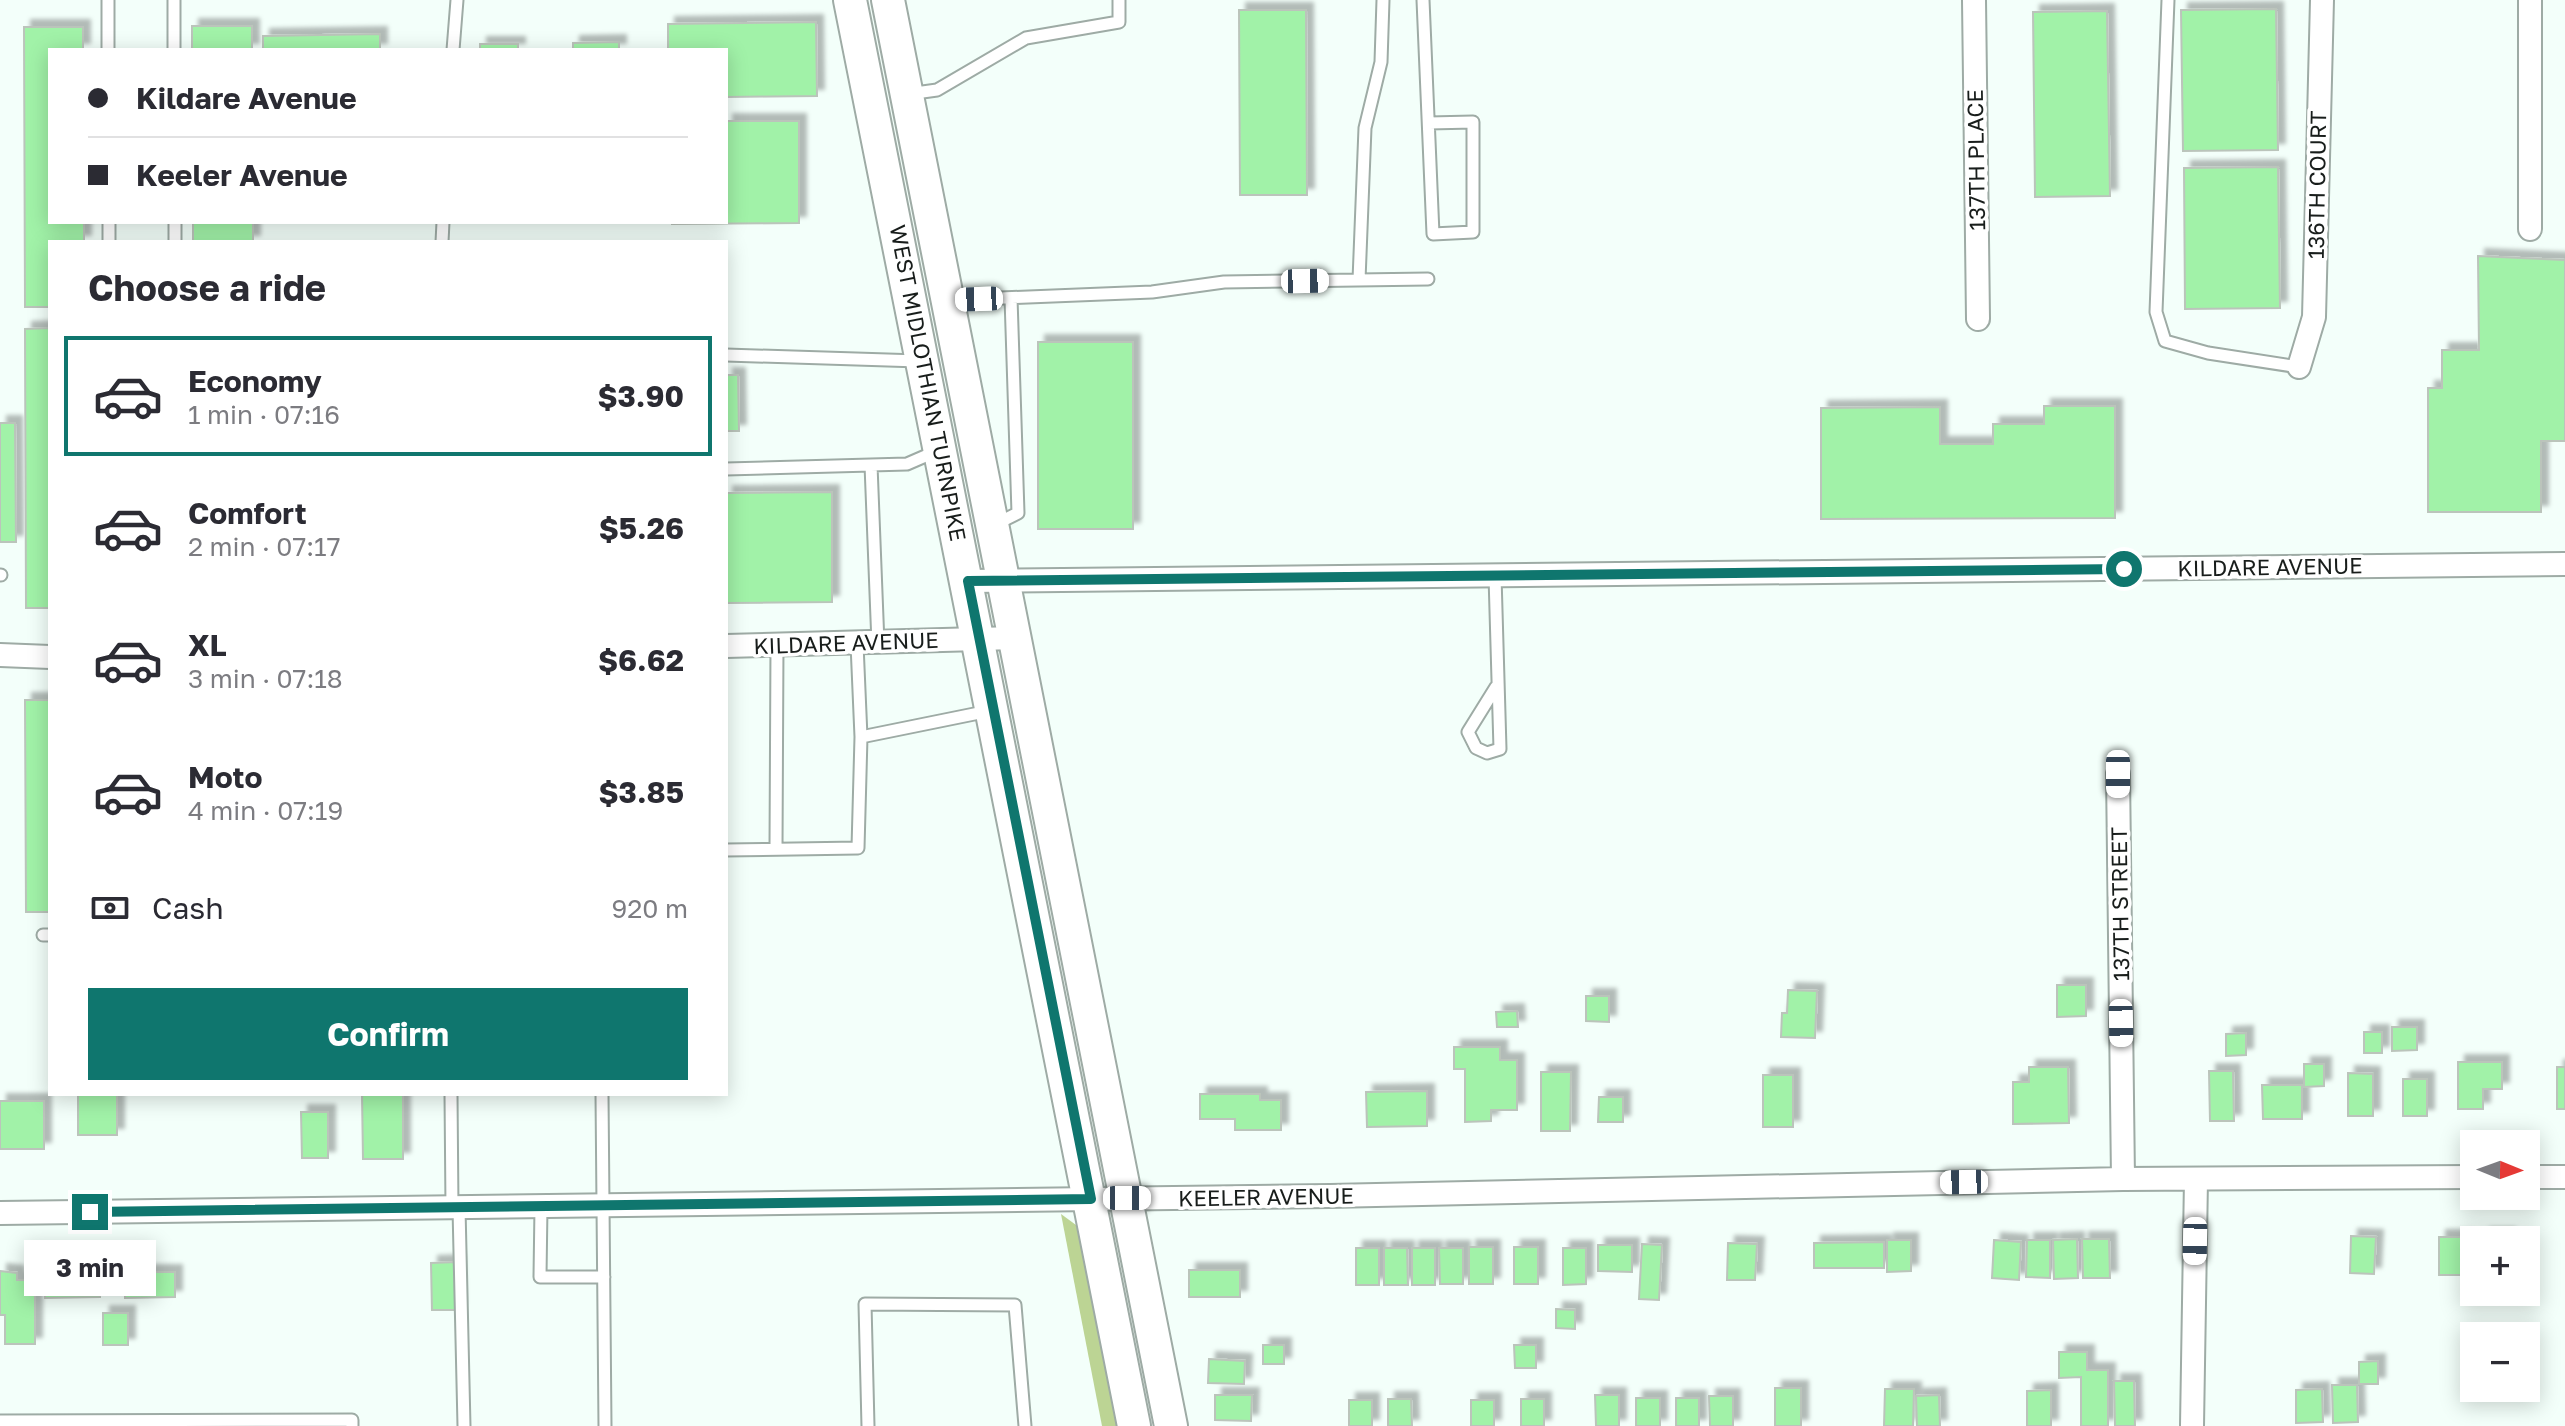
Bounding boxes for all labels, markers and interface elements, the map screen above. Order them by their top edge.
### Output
text: Kildare Avenue [136,80,357,116]
street label: 137TH PLACE [1961,89,1990,231]
street label: 136TH COURT [2302,110,2331,259]
text: Keeler Avenue [136,157,348,193]
street label: WEST MIDLOTHIAN TURNPIKE [885,222,972,543]
text: Choose a ride [88,266,326,309]
car [1281,269,1329,293]
car [955,286,1003,312]
icon: car [92,360,164,432]
text: Economy [188,363,322,399]
text: $3.90 [597,378,684,414]
text: 1 min · 07:16 [188,399,340,430]
icon: car [92,492,164,564]
text: Comfort [188,495,307,531]
text: $5.26 [599,510,684,546]
text: 2 min · 07:17 [188,531,340,562]
route start [2106,551,2142,587]
street label: KILDARE AVENUE [2177,551,2363,582]
icon: car [92,624,164,696]
street label: KILDARE AVENUE [753,626,939,659]
text: XL [188,627,227,663]
text: $6.62 [598,642,684,678]
text: 3 min · 07:18 [188,663,343,694]
car [2106,750,2130,798]
icon: car [92,756,164,828]
text: Moto [188,759,263,795]
text: $3.85 [599,774,684,810]
text: 4 min · 07:19 [188,795,343,826]
street label: 137TH STREET [2105,826,2134,981]
icon: cash [88,886,132,930]
text: Cash [152,890,224,926]
text: 920 m [612,893,688,924]
button: Confirm [88,988,688,1080]
car [2109,999,2133,1047]
north arrow [2460,1130,2540,1210]
map controls [2460,1130,2540,1402]
car [1940,1170,1988,1194]
street label: KEELER AVENUE [1178,1181,1354,1212]
car [1103,1186,1151,1210]
route end [72,1194,108,1230]
car [2183,1217,2207,1265]
button: + [2460,1226,2540,1306]
callout: 3 min [24,1240,156,1296]
text: 3 min [56,1252,124,1283]
button: − [2460,1322,2540,1402]

